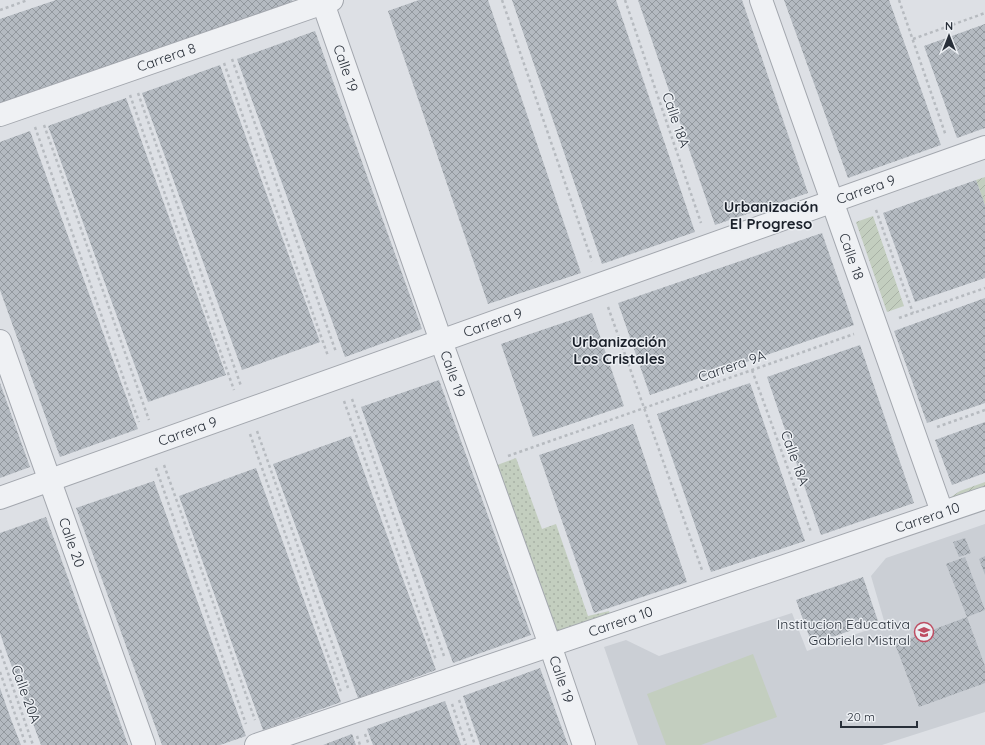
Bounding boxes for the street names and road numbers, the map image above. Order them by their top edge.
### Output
street label: Carrera 8 [134,39,198,76]
street label: Calle 19 [329,42,362,94]
street label: Calle 18A [658,90,694,150]
street label: Carrera 9 [834,171,898,208]
street label: Calle 18 [835,231,868,282]
street label: Carrera 9 [461,304,525,341]
street label: Carrera 9A [696,346,768,386]
street label: Calle 19 [436,348,470,400]
street label: Carrera 9 [156,412,220,450]
street label: Calle 18A [777,428,813,488]
street label: Carrera 10 [893,498,962,537]
street label: Calle 20 [55,515,89,570]
street label: Carrera 10 [586,602,655,641]
street label: Calle 19 [545,653,578,705]
street label: Calle 20A [7,662,45,726]

